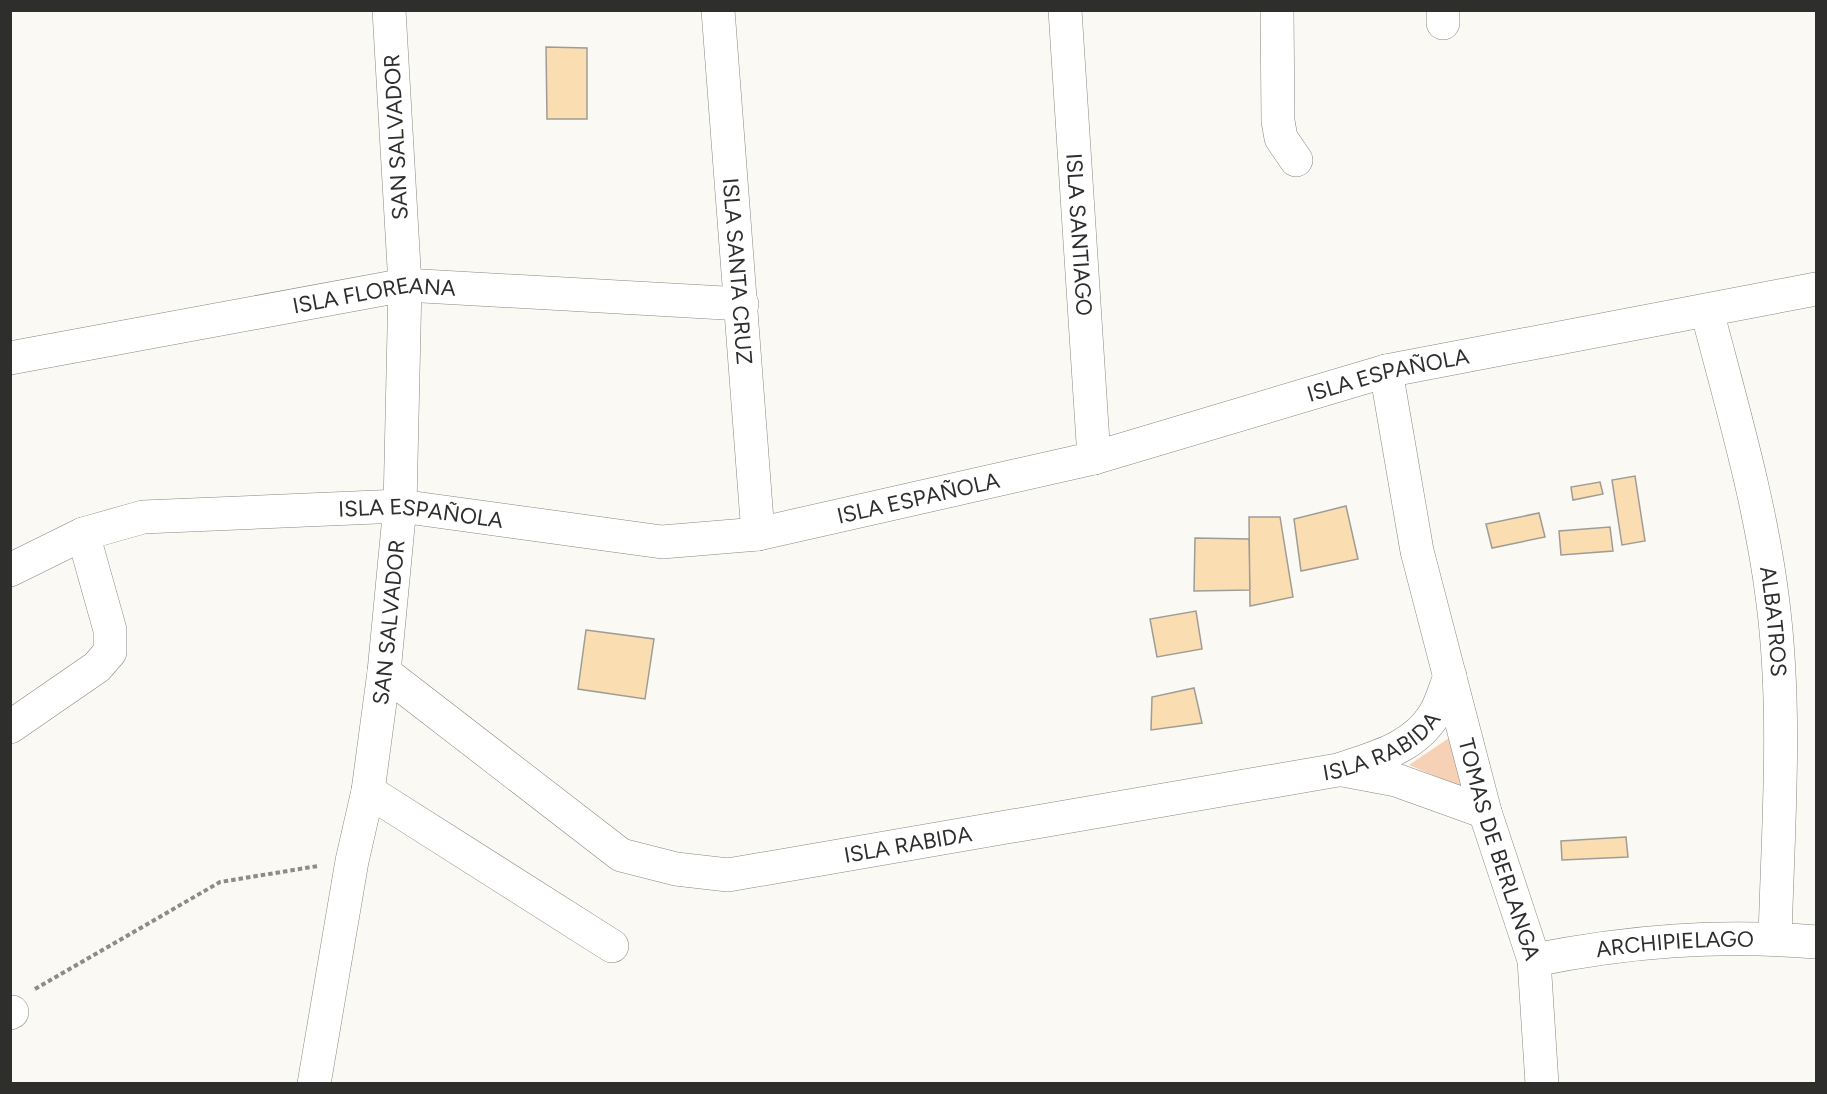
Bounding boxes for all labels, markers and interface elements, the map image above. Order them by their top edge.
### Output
street label: SAN SALVADOR [378,53,414,221]
street label: ISLA SANTIAGO [1061,152,1098,317]
street label: ISLA SANTA CRUZ [717,177,759,366]
street label: ISLA FLOREANA [290,271,457,319]
street label: ISLA ESPAÑOLA [1304,342,1471,407]
street label: ISLA ESPAÑOLA [834,466,1002,529]
street label: ISLA ESPAÑOLA [338,492,505,534]
street label: SAN SALVADOR [366,538,410,707]
street label: ALBATROS [1754,564,1793,677]
street label: ISLA RABIDA [1321,706,1446,786]
street label: TOMAS DE BERLANGA [1453,735,1547,963]
street label: ISLA RABIDA [842,820,974,868]
street label: ARCHIPIELAGO [1594,925,1754,963]

